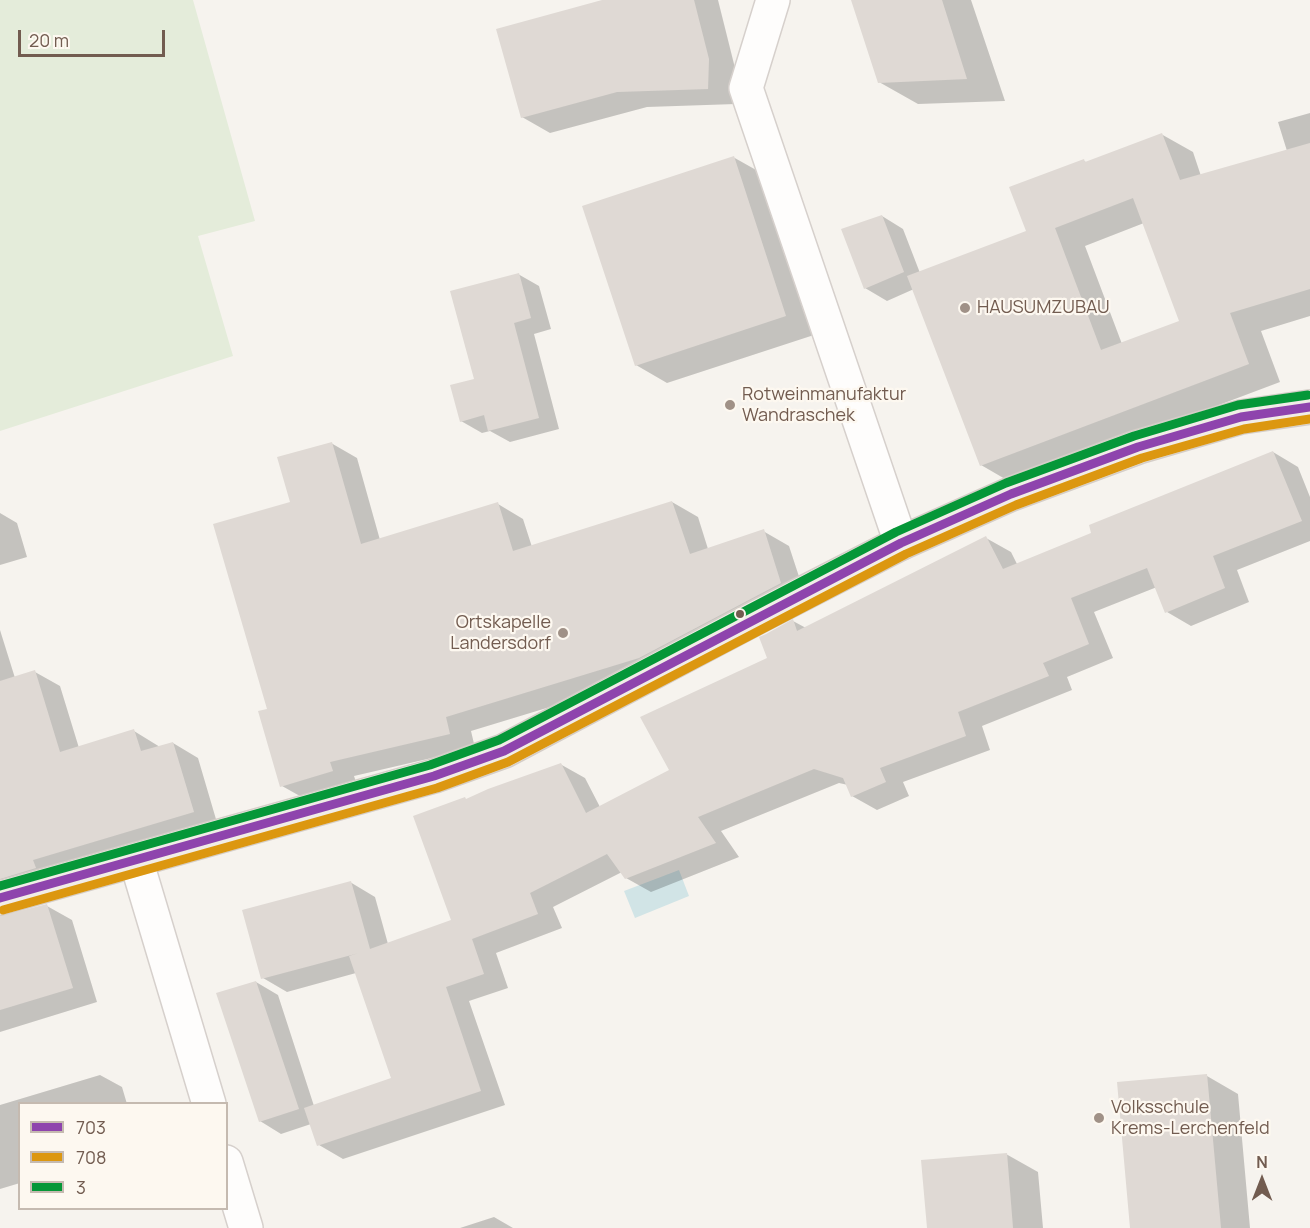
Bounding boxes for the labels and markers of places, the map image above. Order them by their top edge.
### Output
place label: HAUSUMZUBAU [977,297,1110,319]
marker: HAUSUMZUBAU [958,301,972,315]
place label: Rotweinmanufaktur Wandraschek [742,384,906,426]
marker: Rotweinmanufaktur Wandraschek [723,398,737,412]
unlabelled marker [734,608,746,620]
place label: Ortskapelle Landersdorf [450,612,551,654]
marker: Ortskapelle Landersdorf [556,626,570,640]
place label: Volksschule Krems-Lerchenfeld [1111,1097,1270,1140]
marker: Volksschule Krems-Lerchenfeld [1092,1111,1106,1125]

